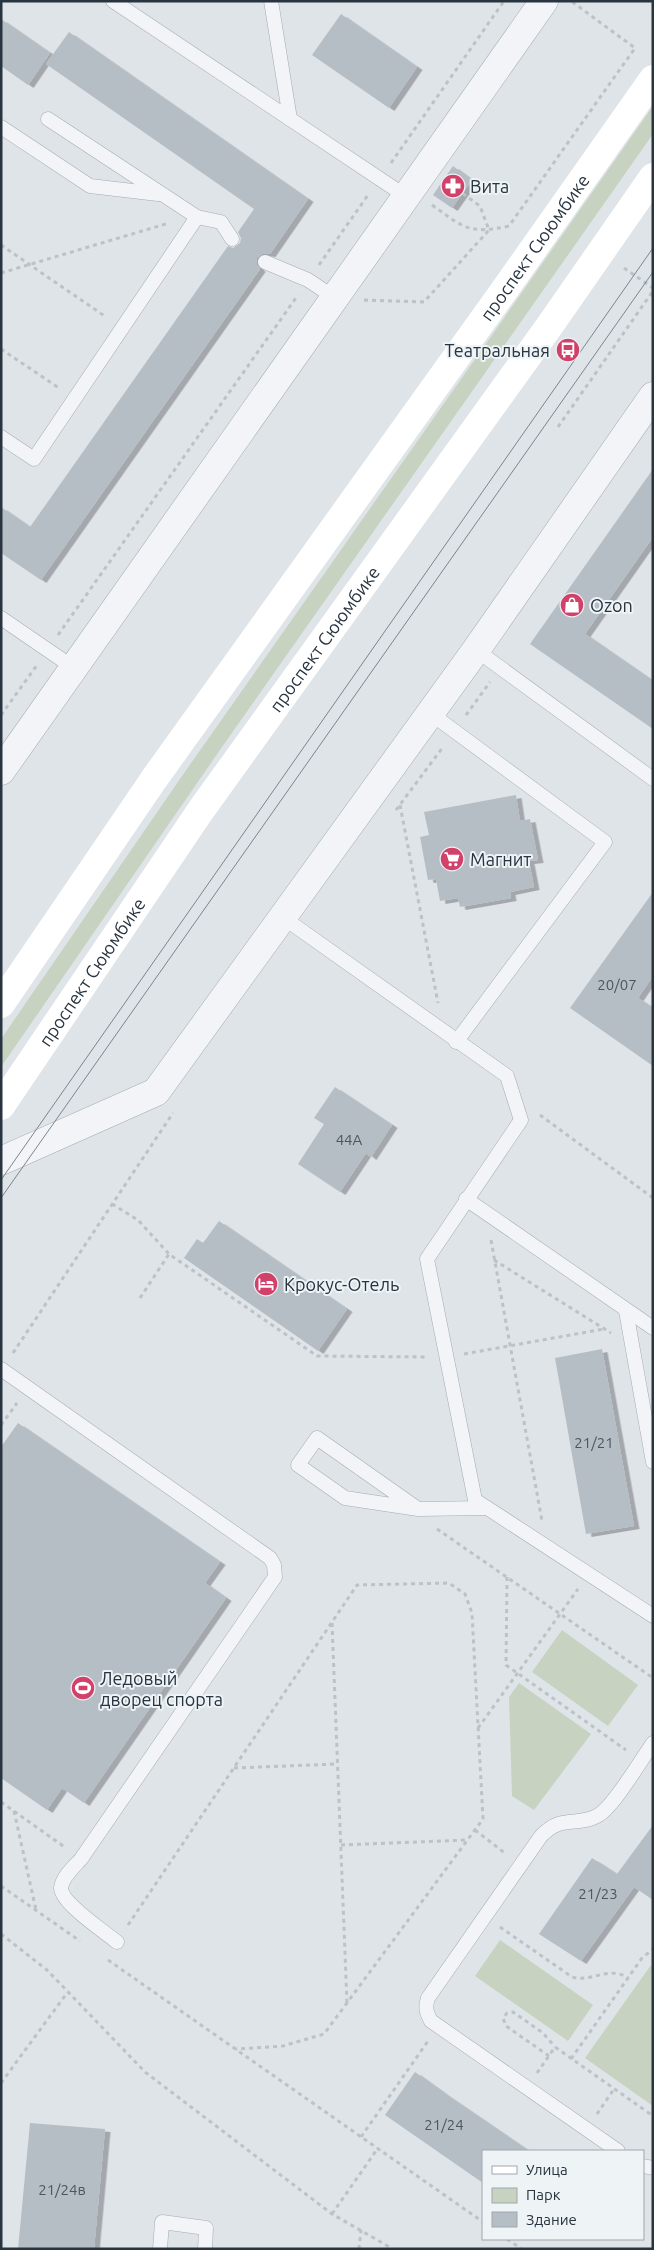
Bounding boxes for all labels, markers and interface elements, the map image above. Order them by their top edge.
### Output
street label: проспект Сююмбике [476,170,593,324]
pharmacy icon: Вита [440,173,466,199]
place label: Вита [470,176,509,196]
bus stop icon: Театральная [555,337,581,363]
place label: Театральная [445,340,550,360]
street label: проспект Сююмбике [265,562,383,716]
shop icon: Ozon [559,592,585,618]
place label: Ozon [590,595,633,615]
supermarket icon: Магнит [439,846,465,872]
place label: Магнит [470,849,531,869]
street label: проспект Сююмбике [35,894,149,1050]
house number: 20/07 [597,976,637,993]
house number: 44А [336,1131,363,1148]
hotel icon: Крокус-Отель [253,1271,279,1297]
place label: Крокус-Отель [284,1274,399,1294]
house number: 21/21 [574,1434,614,1451]
place label: Ледовый дворец спорта [100,1668,223,1709]
sports icon: Ледовый дворец спорта [70,1675,96,1701]
house number: 21/23 [578,1885,618,1902]
house number: 21/24 [424,2116,464,2133]
legend [482,2150,644,2240]
text: Улица [526,2161,568,2178]
house number: 21/24в [38,2181,86,2198]
text: Парк [526,2186,561,2203]
text: Здание [526,2211,577,2228]

